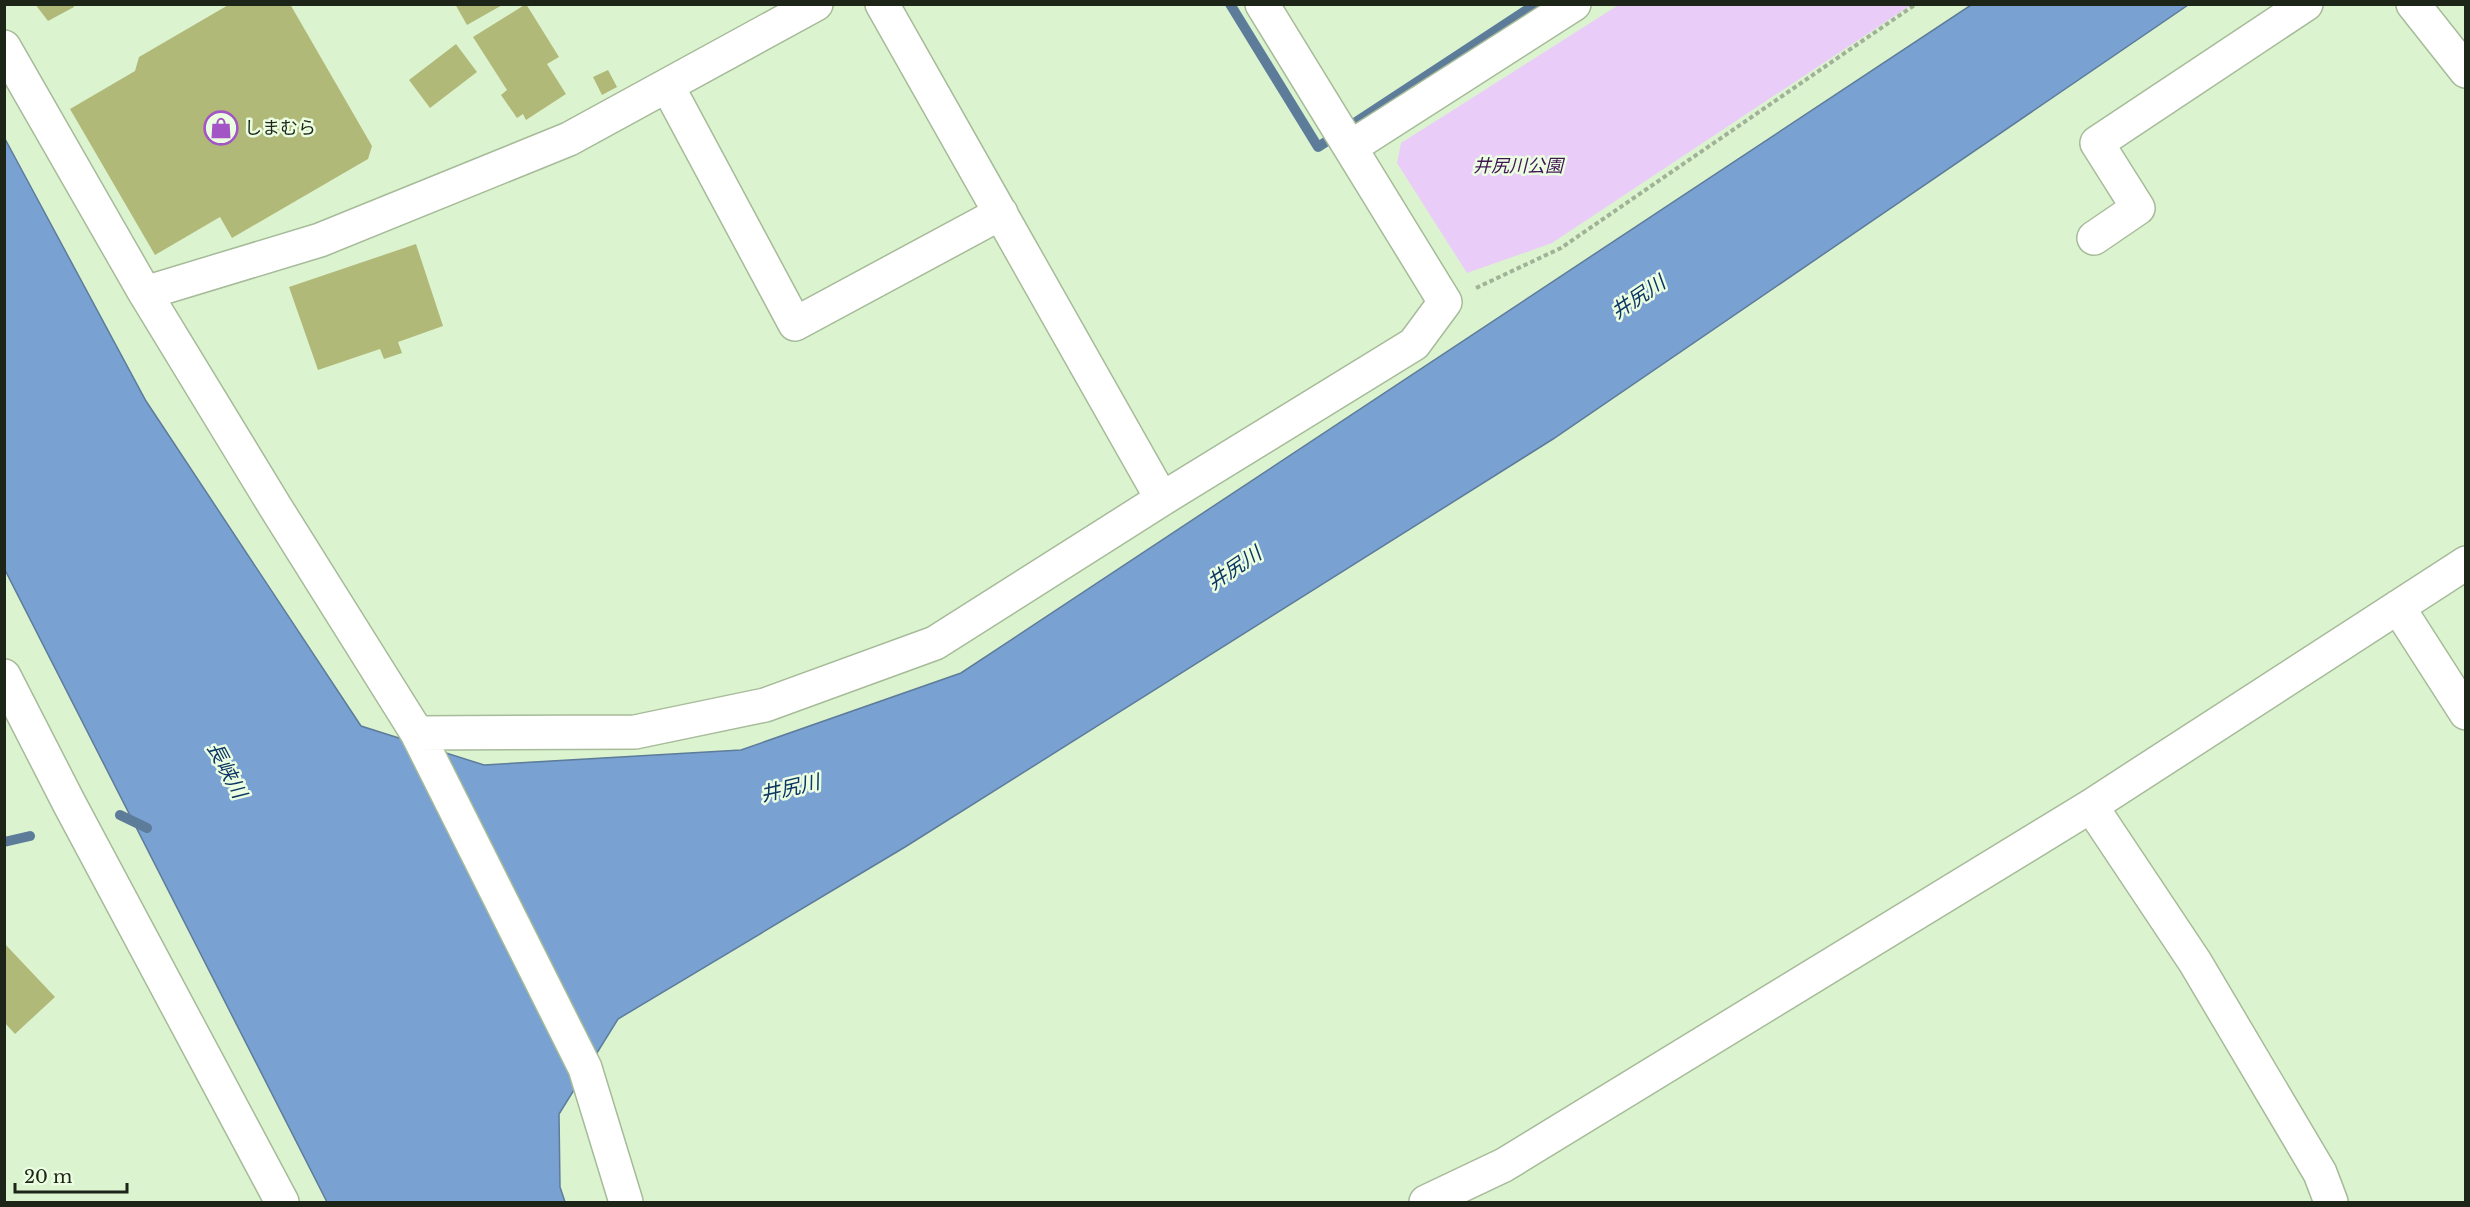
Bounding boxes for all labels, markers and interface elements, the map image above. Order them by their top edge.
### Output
shop icon: しまむら [203,110,239,146]
place label: しまむら [244,117,316,139]
park label: 井尻川公園 [1473,155,1566,177]
water label: 井尻川 [1606,269,1671,324]
water label: 井尻川 [1202,540,1267,595]
water label: 長峡川 [202,738,253,804]
water label: 井尻川 [758,769,824,806]
scale bar [15,1156,128,1194]
text: 20 m [24,1166,72,1188]

